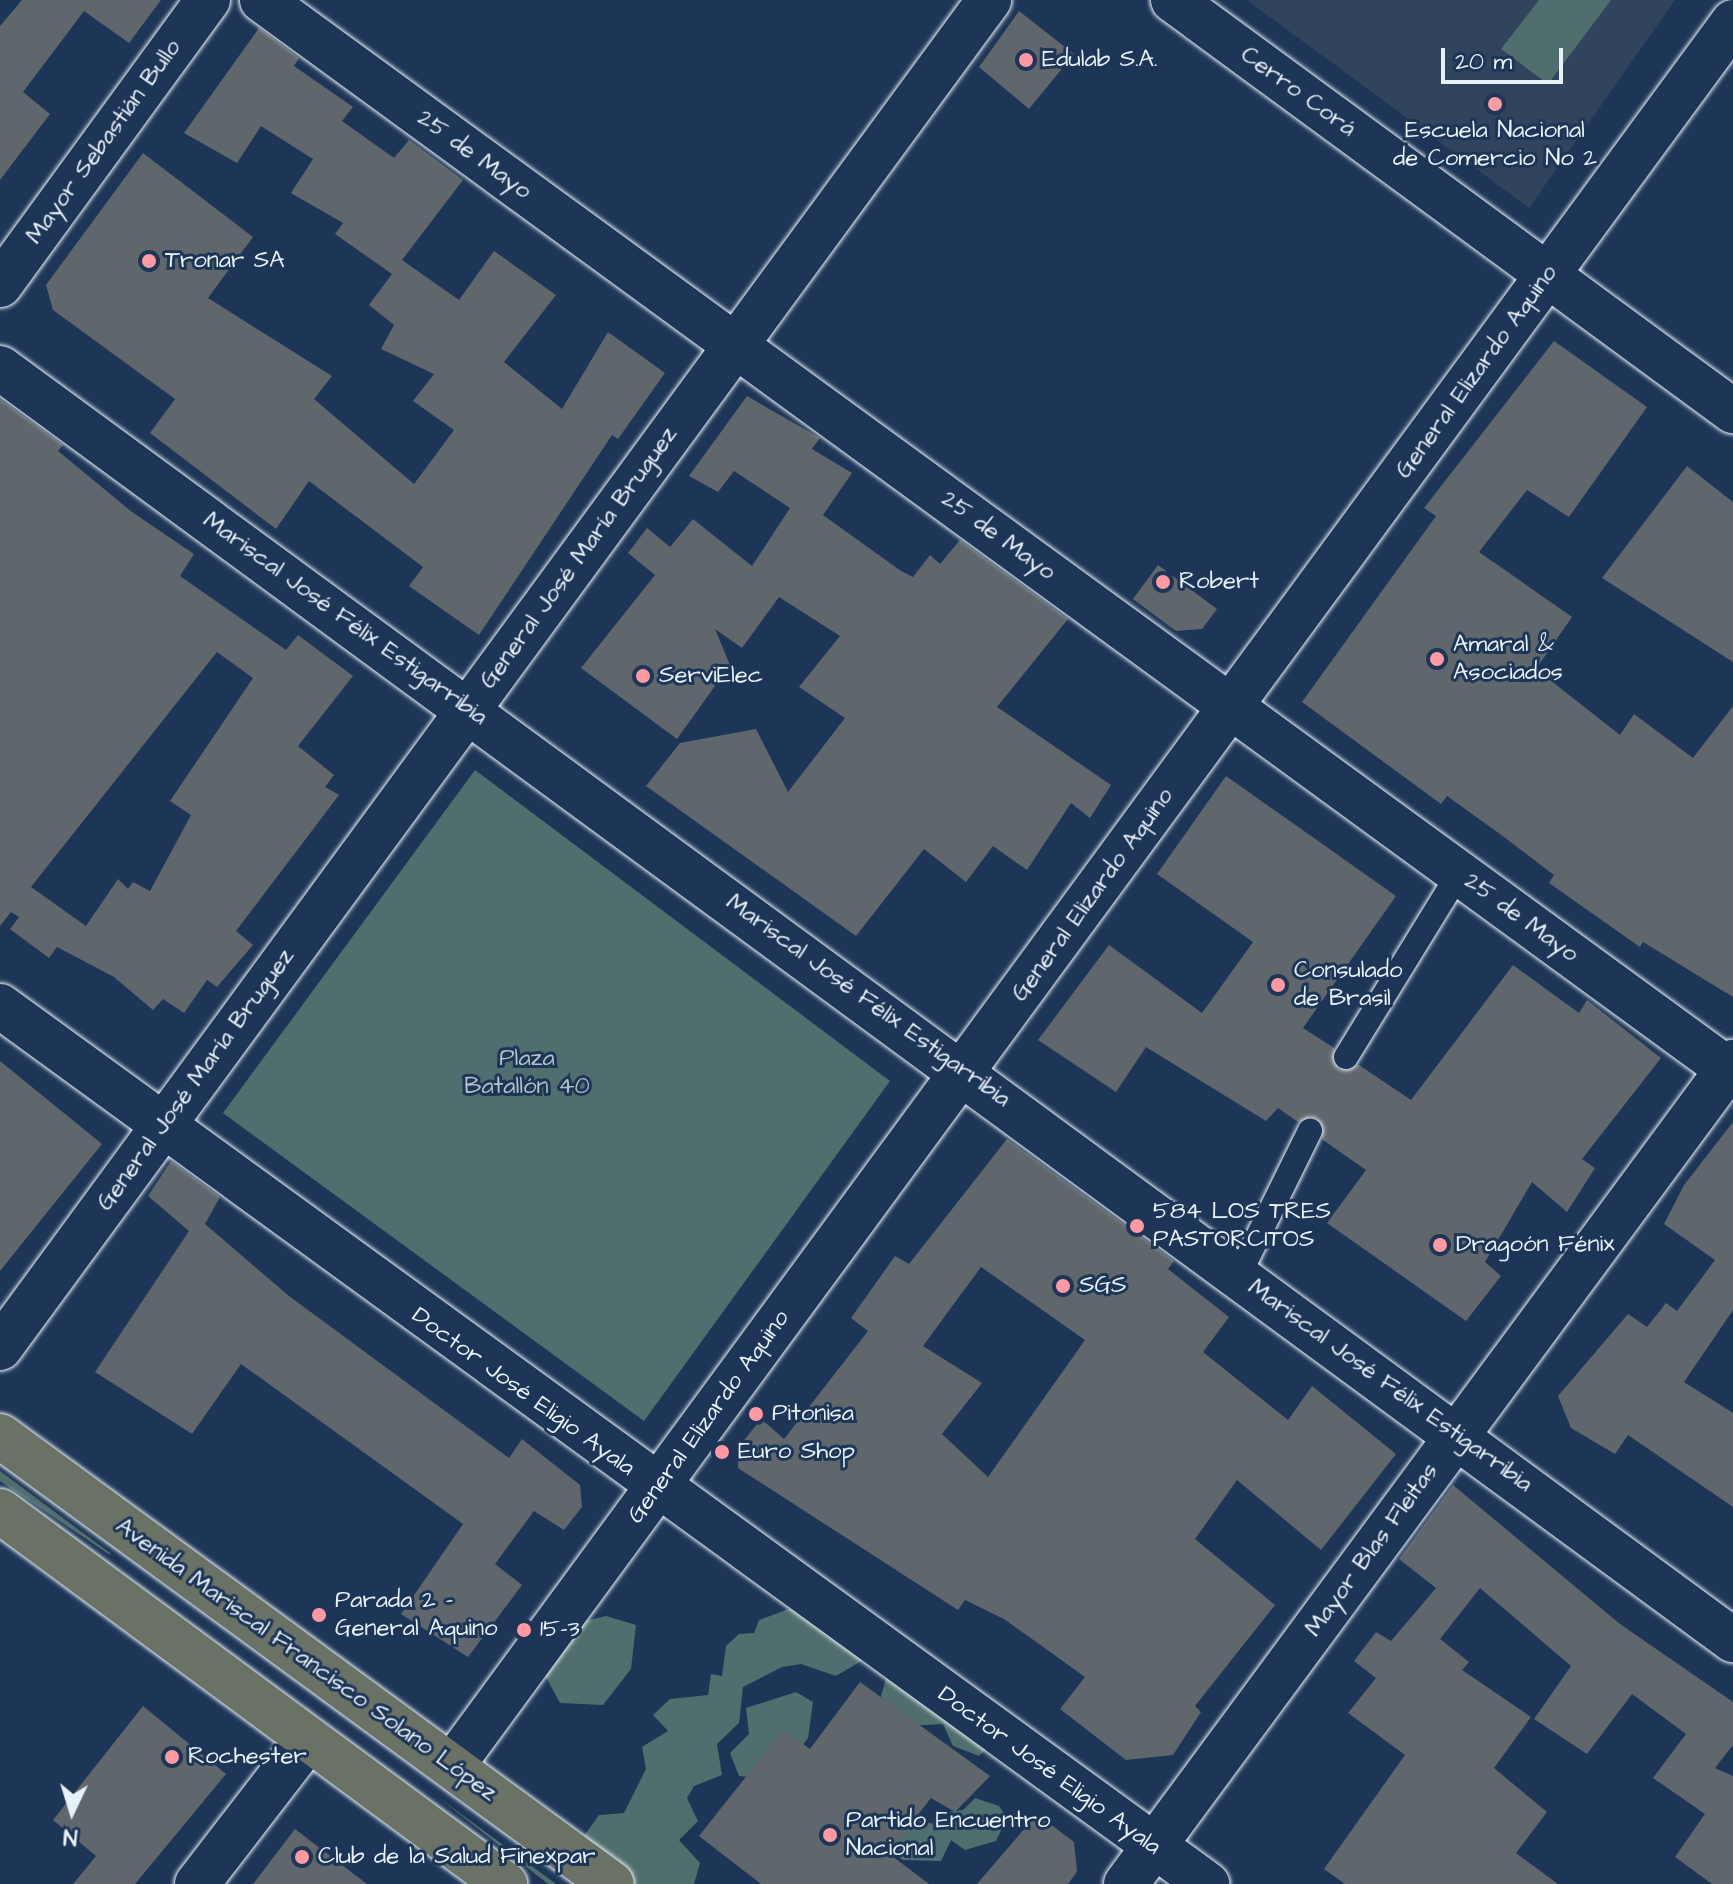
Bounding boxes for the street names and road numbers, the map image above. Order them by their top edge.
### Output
street label: Mayor Sebastián Bullo [20,34,188,250]
street label: Cerro Corá [1235,41,1361,143]
street label: 25 de Mayo [411,104,537,206]
street label: General Elizardo Aquino [1390,260,1564,484]
street label: General José María Bruguez [474,421,684,695]
street label: 25 de Mayo [935,485,1061,587]
street label: Mariscal José Félix Estigarribia [197,506,493,732]
street label: General Elizardo Aquino [1006,783,1180,1007]
street label: 25 de Mayo [1458,867,1584,969]
street label: Mariscal José Félix Estigarribia [720,888,1016,1114]
street label: General José María Bruguez [91,943,301,1217]
street label: Mariscal José Félix Estigarribia [1242,1273,1538,1499]
street label: Doctor José Eligio Ayala [406,1301,640,1483]
street label: General Elizardo Aquino [622,1305,796,1529]
street label: Mayor Blas Fleitas [1299,1458,1445,1642]
street label: Avenida Mariscal Francisco Solano López [110,1512,502,1808]
street label: Doctor José Eligio Ayala [932,1680,1166,1862]

